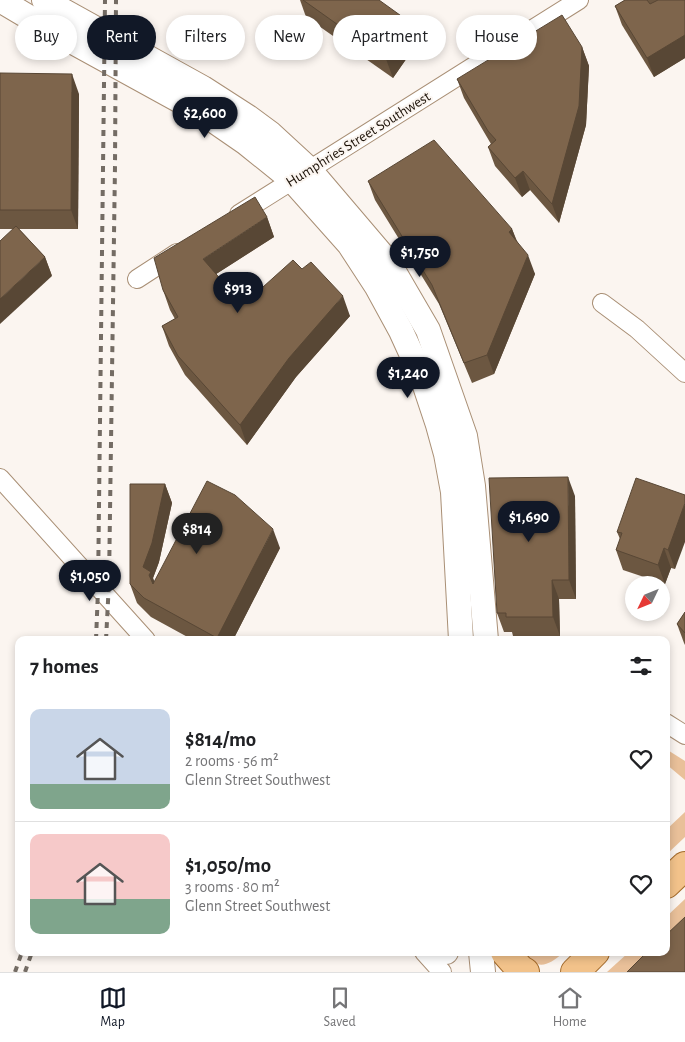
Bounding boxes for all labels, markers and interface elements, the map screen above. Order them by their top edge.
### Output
chip: Buy [15,15,77,60]
chip: Rent [87,15,156,60]
chip: Filters [166,15,245,60]
chip: New [255,15,323,60]
chip: Apartment [333,15,446,60]
chip: House [456,15,537,60]
street label: Humphries Street Southwest [283,89,433,190]
pin: $2,600 [164,96,246,139]
text: $2,600 [184,105,226,121]
pin: $1,750 [379,236,461,278]
text: $1,750 [401,244,439,260]
pin: $913 [208,272,268,314]
text: $913 [224,280,252,296]
pin: $1,240 [367,356,449,399]
text: $1,240 [388,365,428,381]
pin: $1,690 [488,500,570,543]
text: $1,690 [509,509,549,525]
pin: $814 [167,512,227,555]
text: $814 [183,521,211,537]
pin: $1,050 [49,560,131,602]
text: $1,050 [70,568,110,584]
north arrow [625,576,670,621]
map controls [625,576,670,621]
icon: filters [627,652,655,680]
text: 7 homes [30,656,99,677]
icon: home [70,729,130,789]
text: $814/mo [185,729,256,750]
icon: heart [627,745,655,773]
text: 2 rooms · 56 m² [185,753,279,769]
text: Glenn Street Southwest [185,772,330,788]
icon: home [70,854,130,914]
text: $1,050/mo [185,855,271,876]
icon: heart [627,870,655,898]
text: 3 rooms · 80 m² [185,879,280,895]
text: Glenn Street Southwest [185,898,330,914]
tab: Map [99,984,127,1031]
tab: Saved [324,984,356,1031]
tab: Home [553,984,586,1031]

